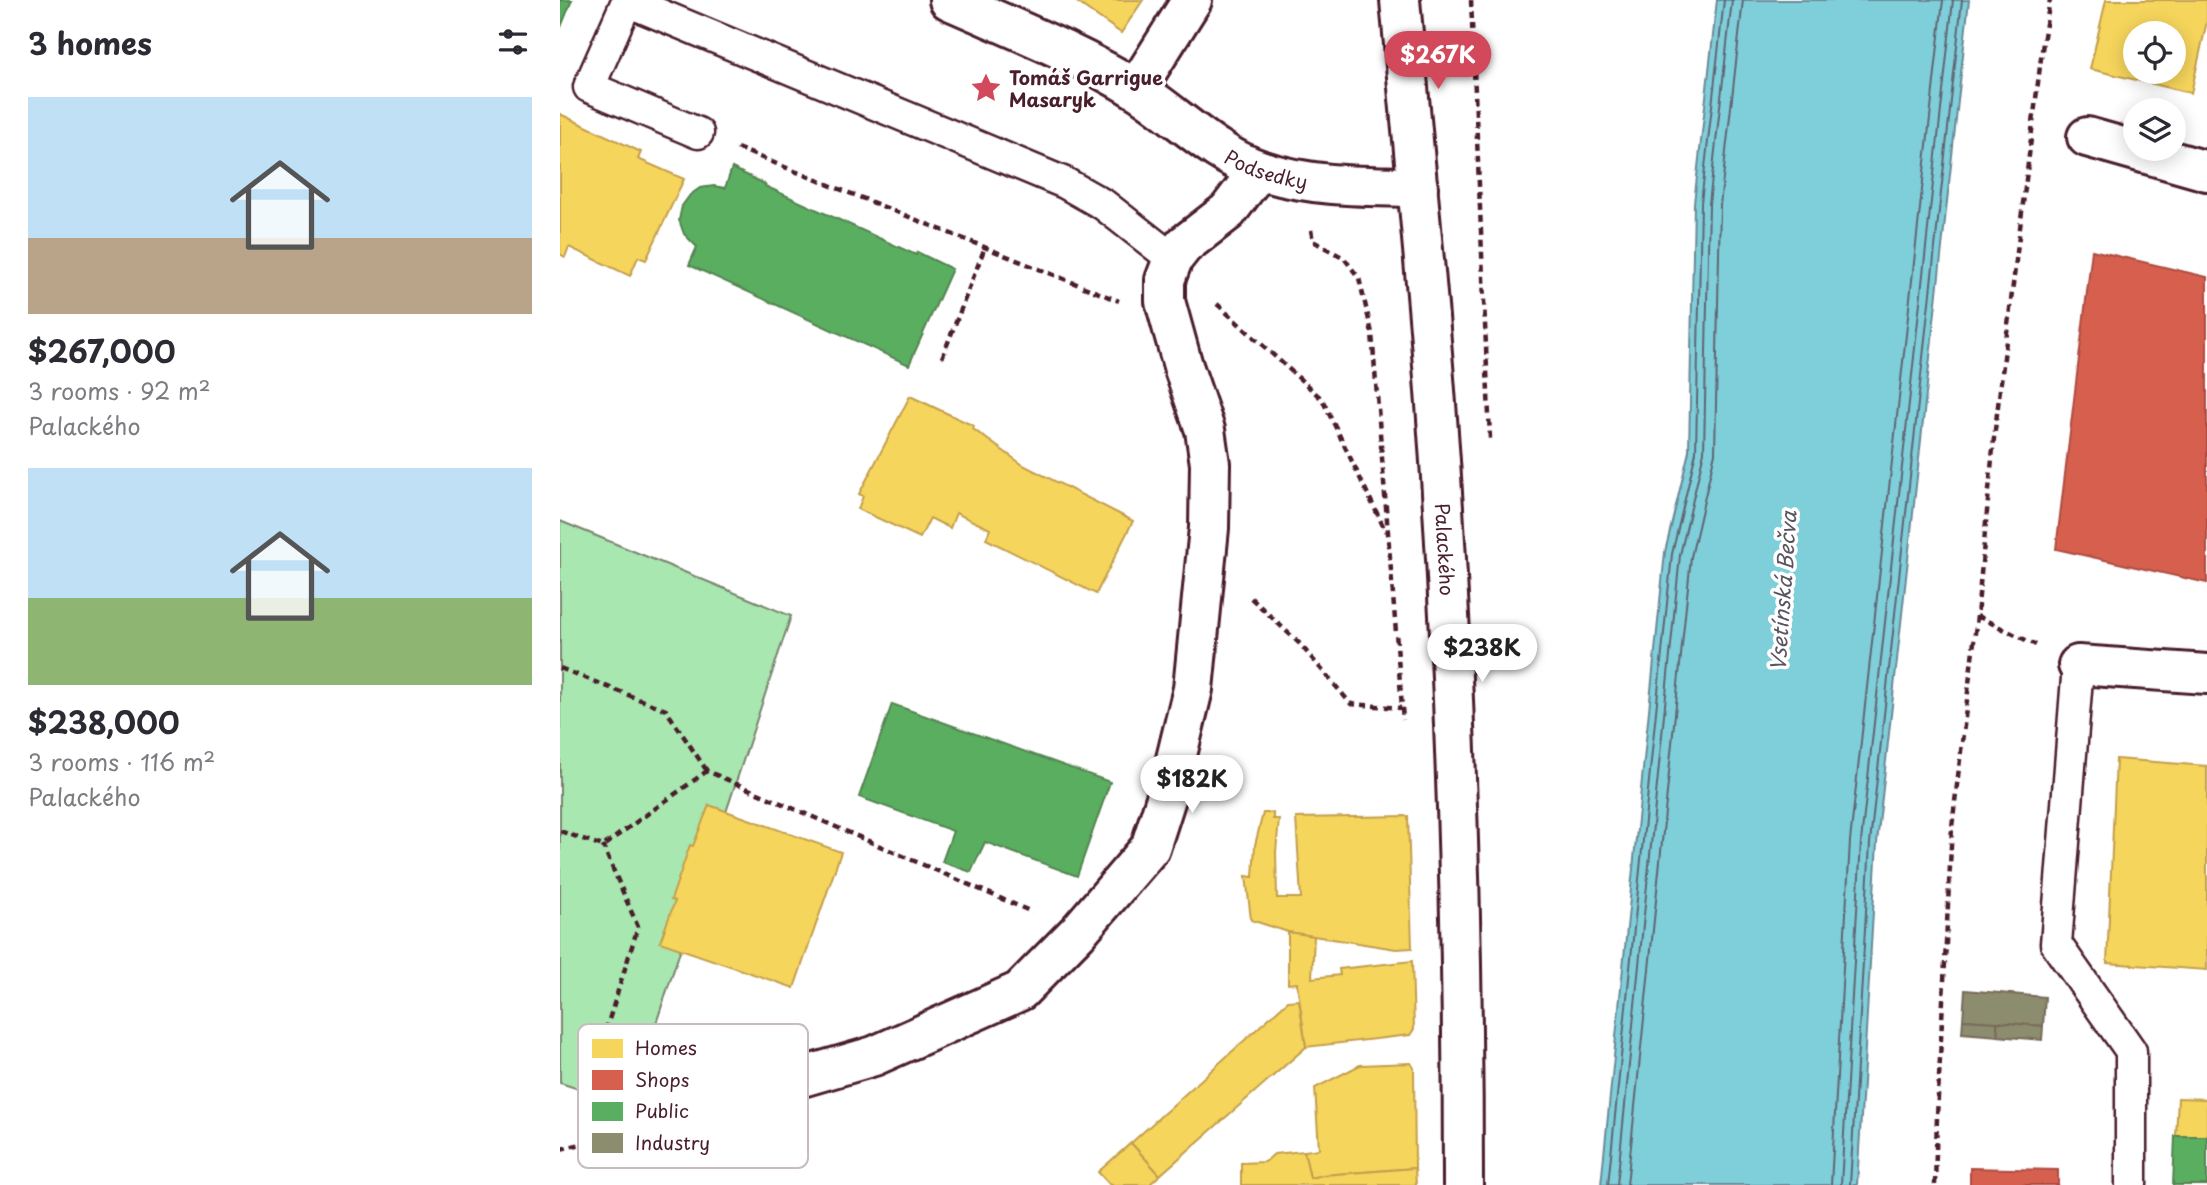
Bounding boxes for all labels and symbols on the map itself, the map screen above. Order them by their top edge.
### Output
pin: $267K [1389,32,1487,91]
place label: Tomáš Garrigue Masaryk [1009,63,1163,113]
place icon: Tomáš Garrigue Masaryk [969,71,1003,105]
street label: Podsedky [1220,142,1310,195]
street label: Palackého [1429,502,1462,596]
water label: Vsetínská Bečva [1760,509,1804,672]
pin: $238K [1433,624,1531,684]
pin: $182K [1143,756,1241,815]
legend [578,1024,808,1168]
text: Homes [635,1033,697,1061]
text: Shops [635,1065,689,1093]
text: Public [635,1096,689,1124]
text: Industry [635,1128,710,1156]

